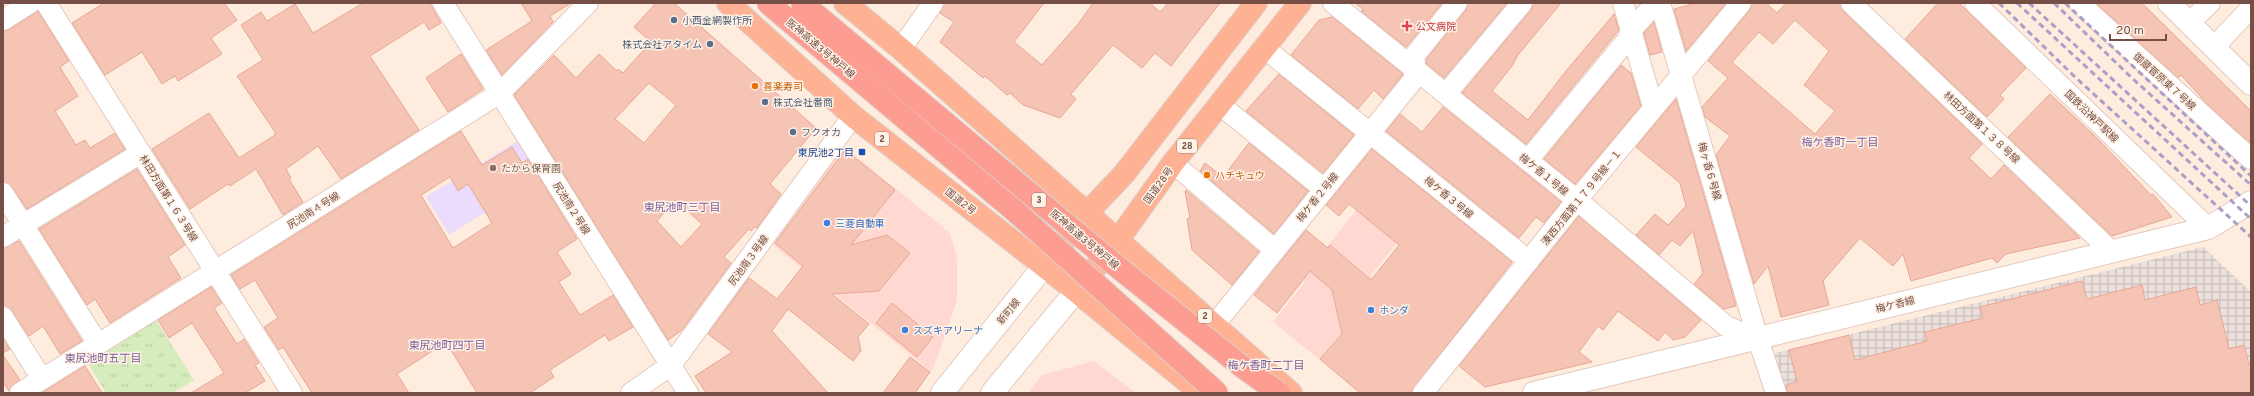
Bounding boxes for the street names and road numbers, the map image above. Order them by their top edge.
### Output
street label: 阪神高速3号神戸線 [783,17,857,82]
street label: 御蔵菅原東７号線 [2130,51,2198,114]
street label: 国鉄沿神戸駅線 [2061,88,2121,146]
street label: 林田方面第１３８号線 [1940,89,2022,167]
road number: 2 [875,132,889,146]
road number: 28 [1177,139,1197,153]
street label: 梅ヶ香６号線 [1694,141,1723,202]
street label: 湊西方面第１７９号線－１ [1539,147,1625,249]
street label: 梅ケ香１号線 [1516,151,1570,199]
street label: 林田方面第１６３号線 [136,153,200,245]
street label: 国道28号 [1142,165,1177,207]
street label: 梅ケ香２号線 [1294,171,1342,225]
street label: 梅ケ香３号線 [1421,174,1475,222]
street label: 尻池南２号線 [549,180,592,238]
street label: 国道2号 [942,186,978,218]
street label: 尻池南４号線 [285,190,343,233]
road number: 3 [1032,193,1046,207]
street label: 阪神高速3号神戸線 [1047,208,1121,273]
street label: 尻池南３号線 [726,233,772,289]
street label: 梅ケ香線 [1874,294,1916,317]
street label: 新町線 [995,296,1024,328]
road number: 2 [1198,309,1212,323]

